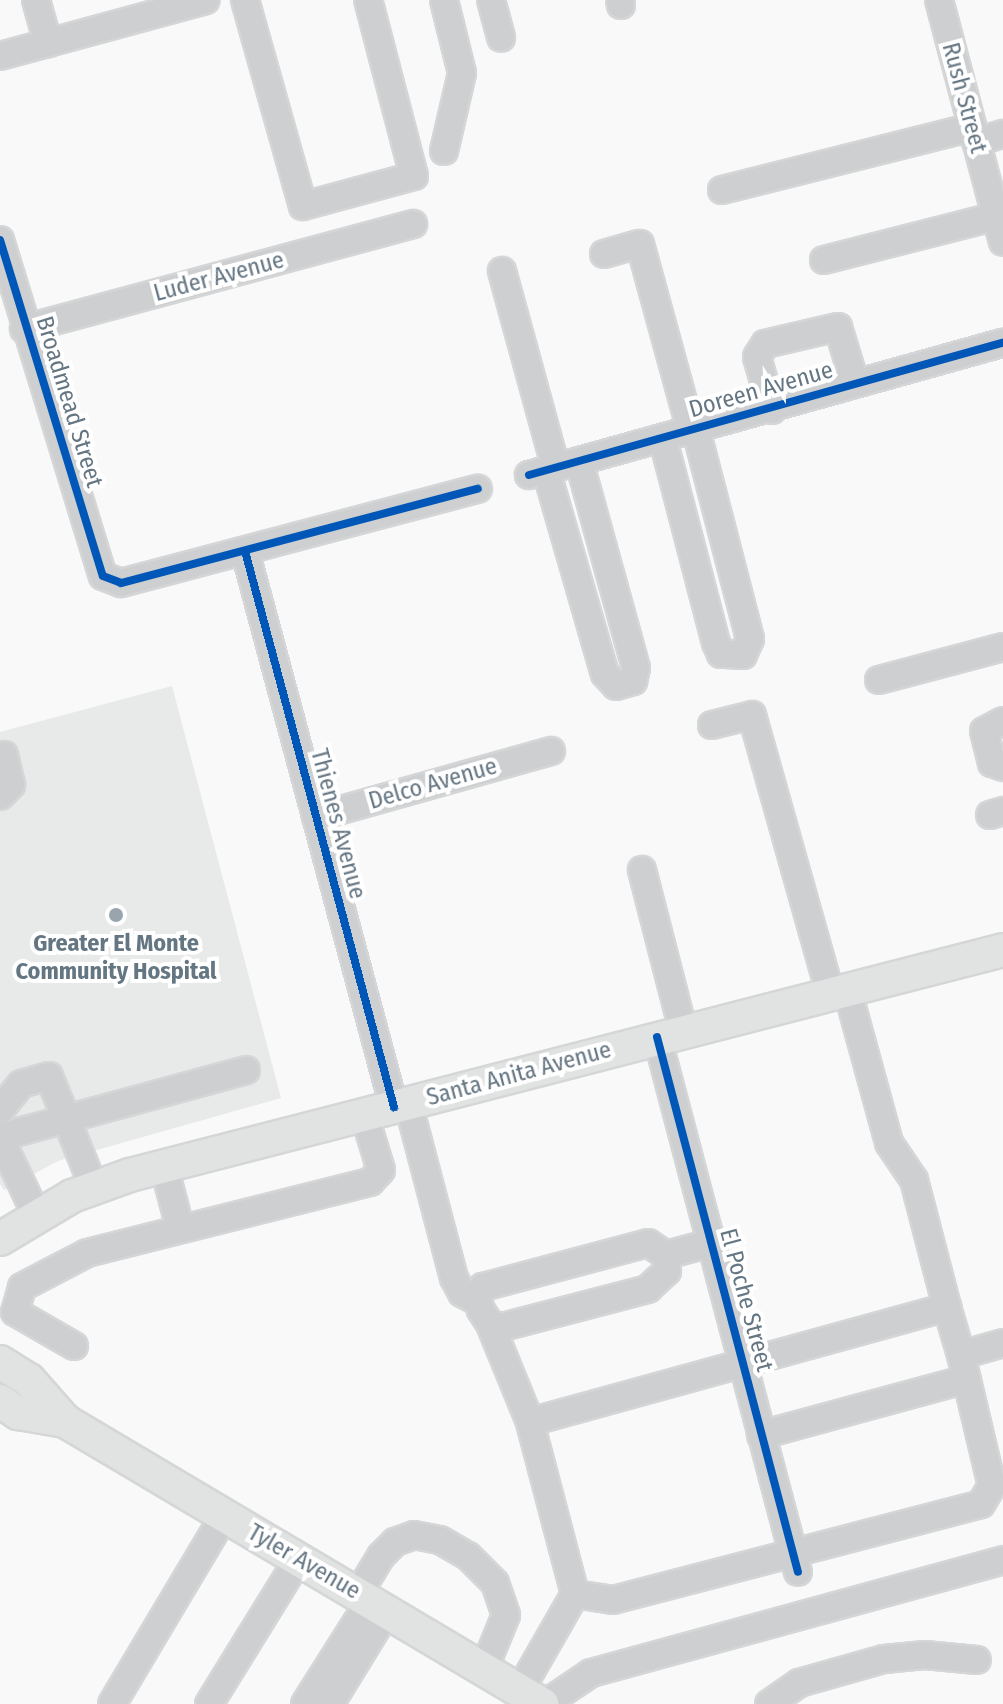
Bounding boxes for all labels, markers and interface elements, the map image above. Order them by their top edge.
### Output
street label: Rush Street [935,40,993,156]
street label: Luder Avenue [151,246,287,308]
street label: Broadmead Street [29,313,109,491]
street label: Doreen Avenue [686,356,836,424]
street label: Thienes Avenue [304,746,372,902]
street label: Delco Avenue [365,752,501,816]
marker: Greater El Monte Community Hospital [105,904,127,926]
place label: Greater El Monte Community Hospital [15,930,217,986]
street label: Santa Anita Avenue [424,1036,614,1112]
street label: El Poche Street [713,1225,779,1375]
street label: Tyler Avenue [243,1518,365,1606]

